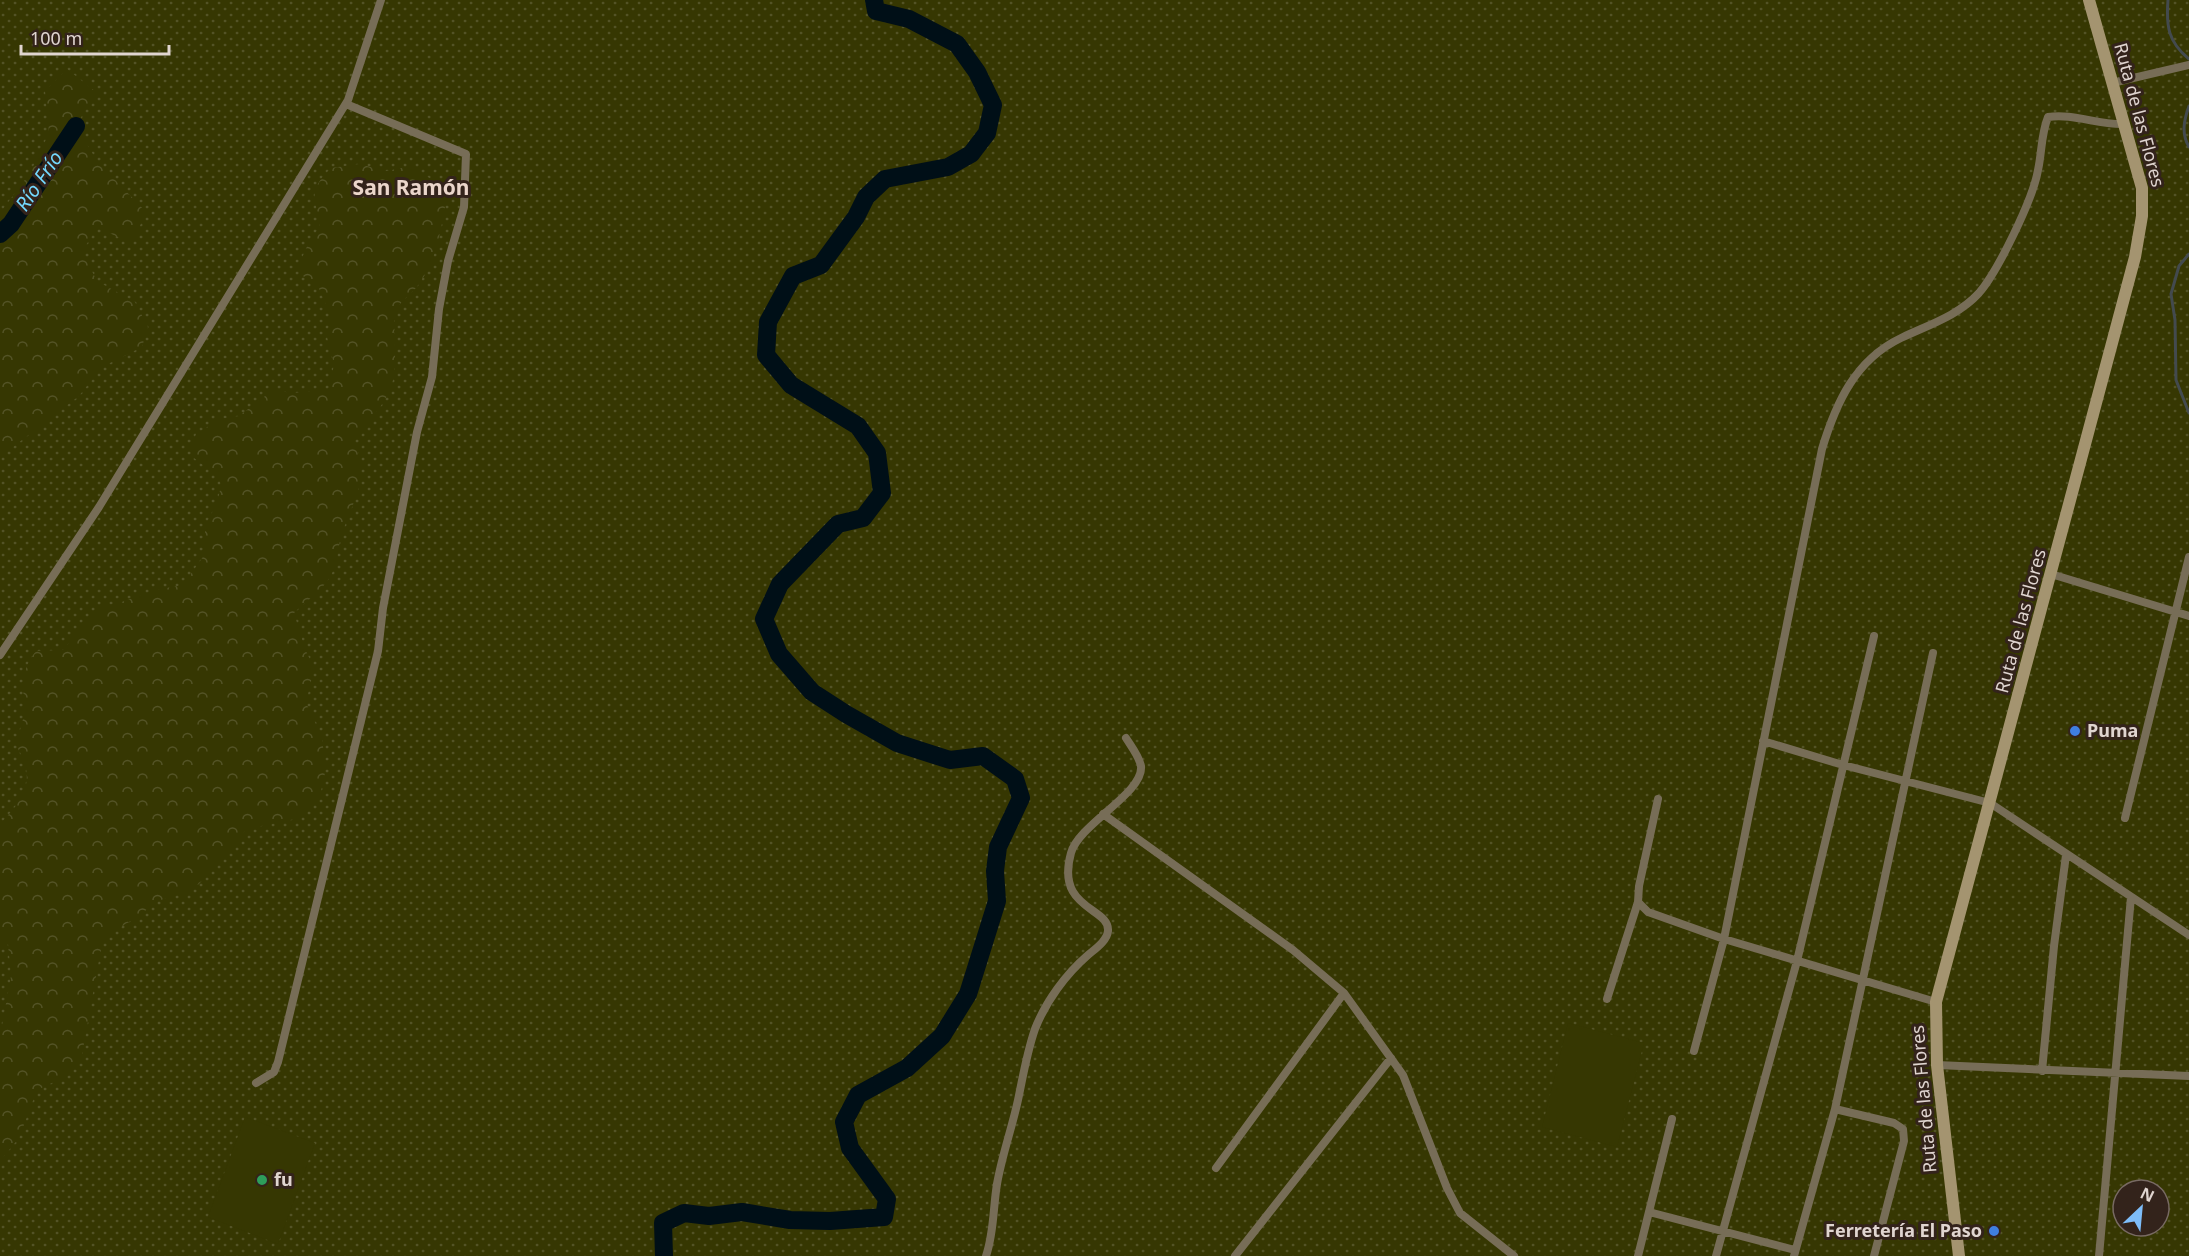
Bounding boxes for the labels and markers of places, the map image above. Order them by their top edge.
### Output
place label: Puma [2087,718,2138,742]
marker: Puma [2068,724,2082,738]
place label: fu [274,1167,293,1191]
marker: fu [255,1173,269,1187]
place label: Ferretería El Paso [1825,1218,1982,1242]
marker: Ferretería El Paso [1987,1224,2001,1238]

